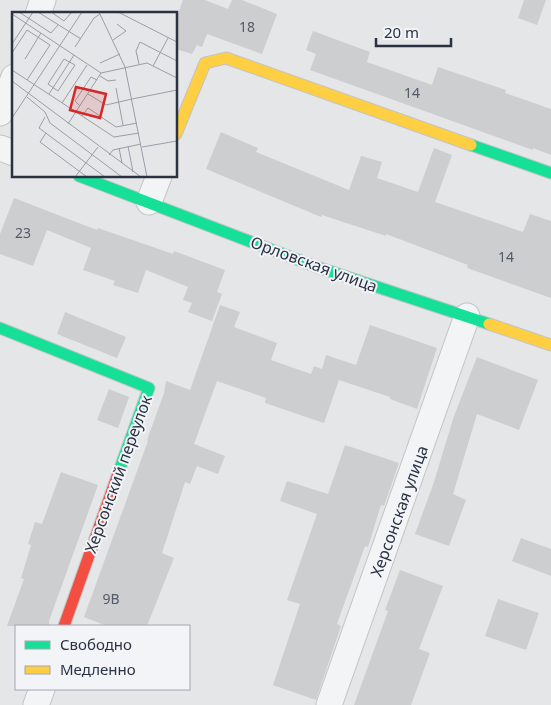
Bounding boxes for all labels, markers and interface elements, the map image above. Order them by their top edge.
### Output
inset map [12,12,178,178]
scale bar [376,15,451,47]
house number: 18 [239,17,255,36]
text: 20 m [384,22,419,42]
house number: 14 [404,83,420,102]
house number: 23 [15,223,31,242]
street label: Орловская улица [247,231,381,297]
house number: 14 [498,247,514,266]
street label: Херсонский переулок [79,392,157,556]
street label: Херсонская улица [365,442,433,580]
house number: 9В [102,589,120,608]
legend [15,625,190,690]
text: Свободно [60,634,132,654]
text: Медленно [60,659,136,679]

